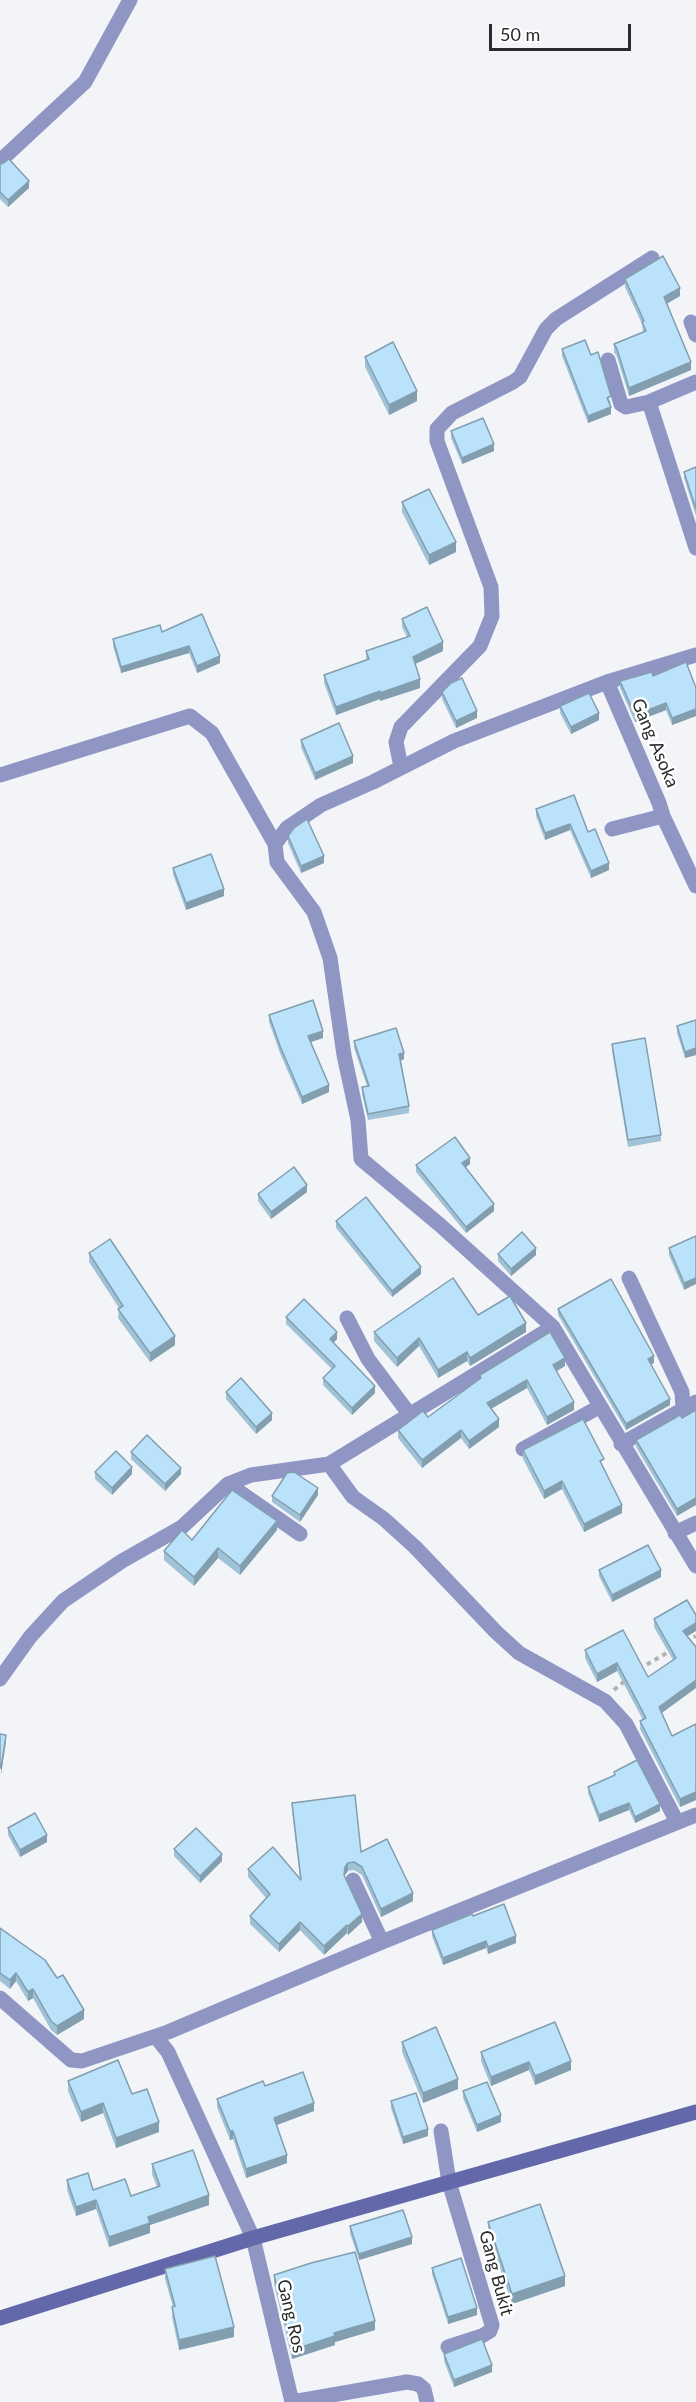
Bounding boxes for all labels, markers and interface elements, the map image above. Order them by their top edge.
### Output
scale bar [492,12,634,50]
text: 50 m [500,23,540,45]
street label: Gang Asoka [627,695,683,791]
street label: Gang Bukit [474,2228,518,2318]
street label: Gang Ros [272,2277,310,2355]

